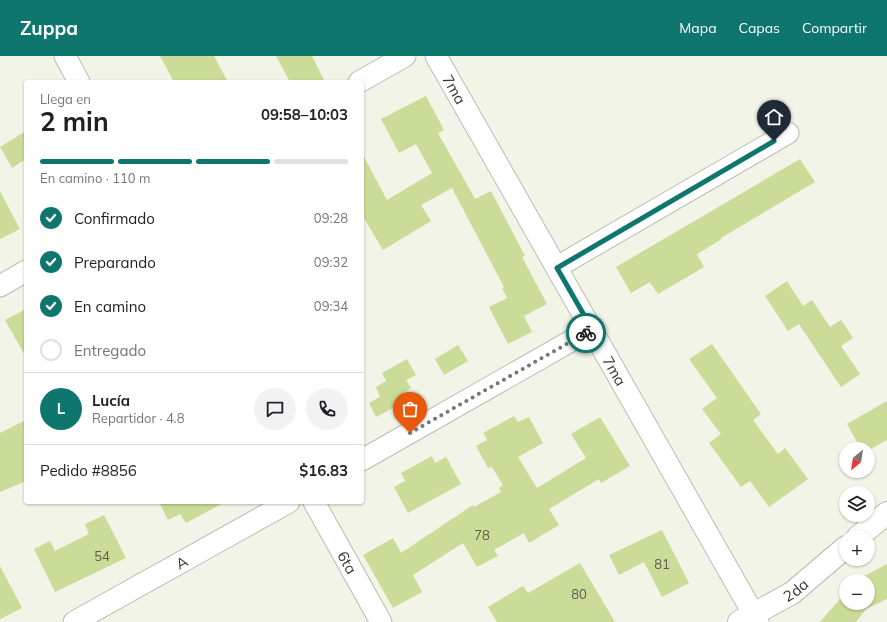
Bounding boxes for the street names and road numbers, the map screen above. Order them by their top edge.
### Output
street label: 7ma [439,71,471,107]
street label: 7ma [599,352,631,389]
street label: 6ta [334,547,362,577]
street label: A [172,551,191,573]
street label: 2da [780,574,812,606]

